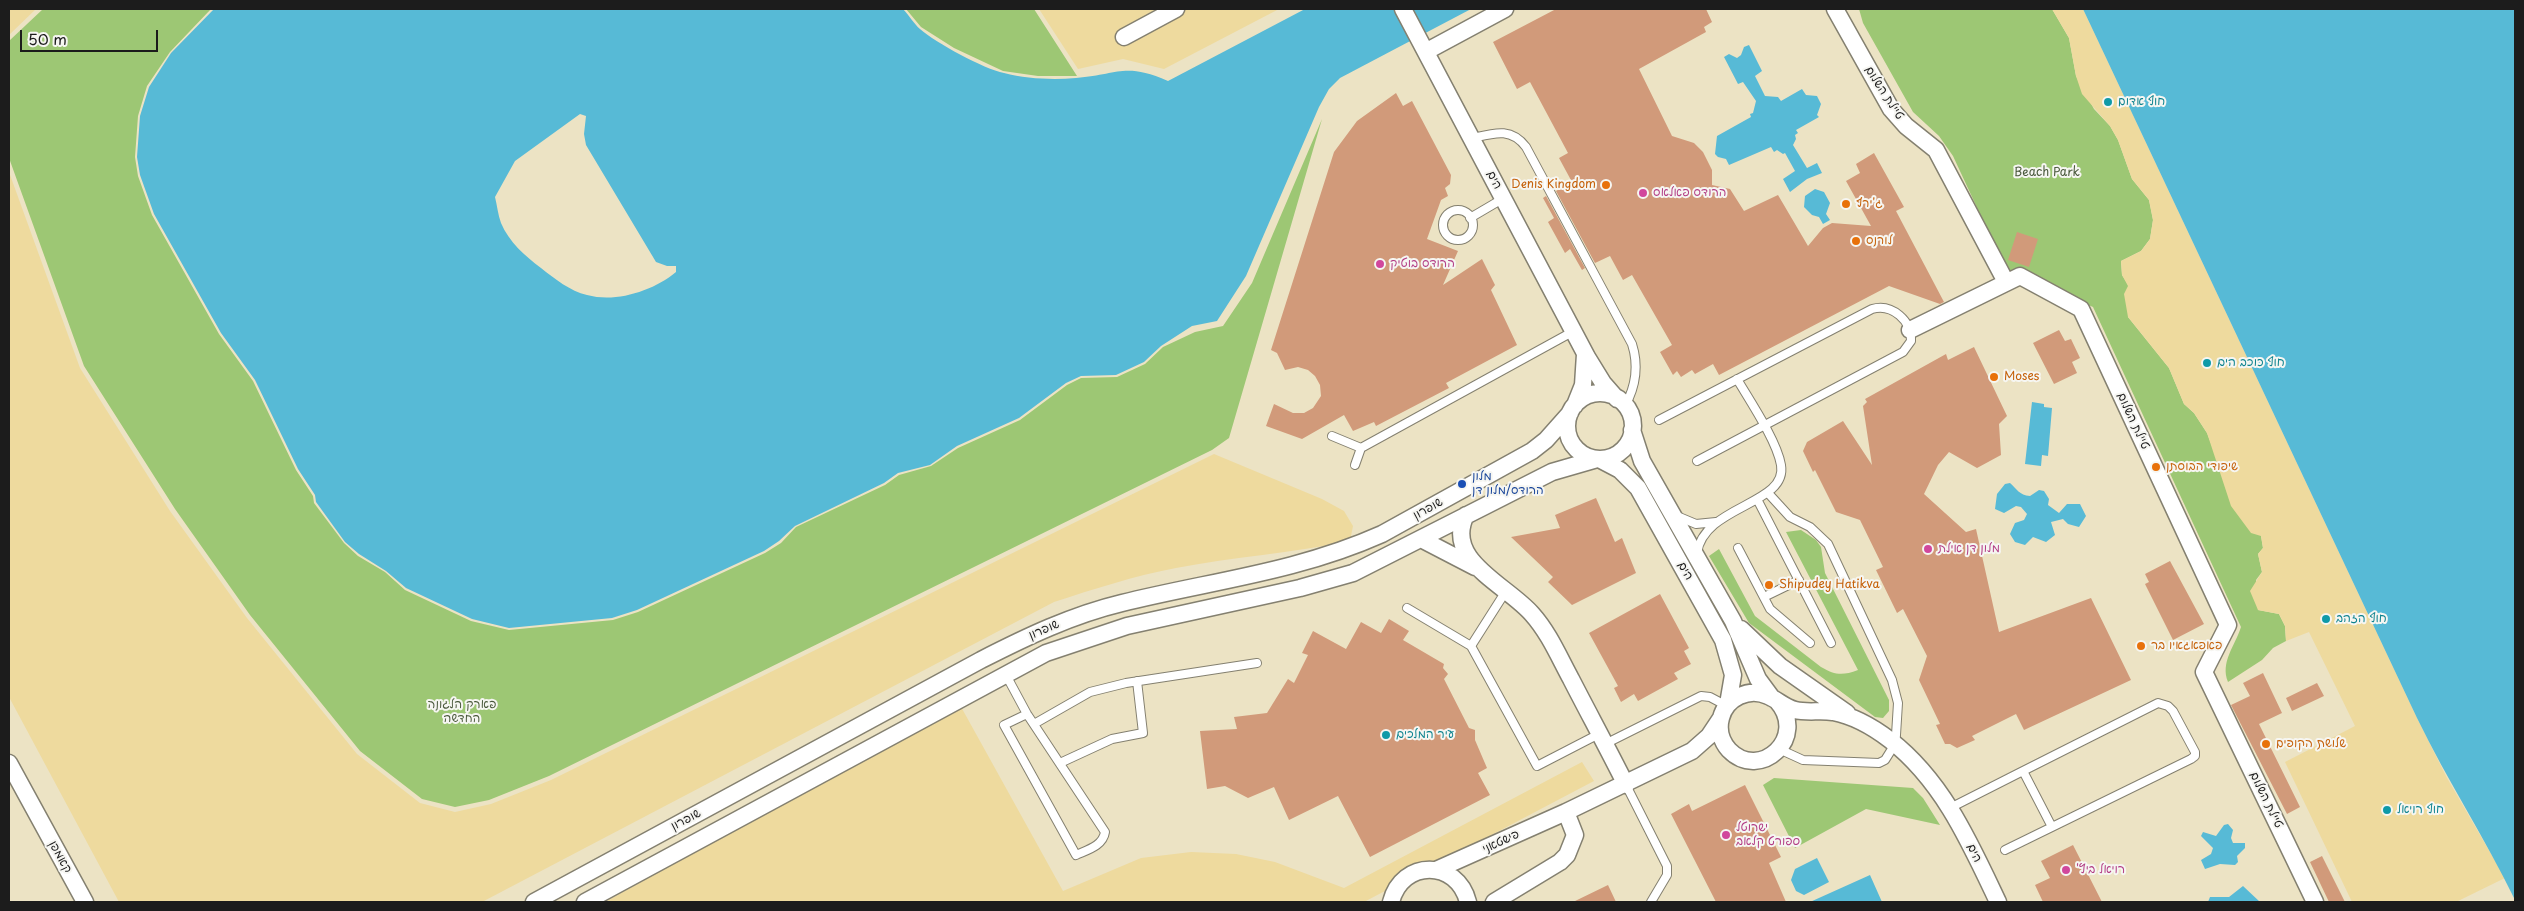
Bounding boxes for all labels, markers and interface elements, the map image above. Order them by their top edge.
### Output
scale bar [22,20,160,52]
text: 50 m [28,27,67,50]
street label: טיילת השלום [1861,64,1907,122]
place label: חוף אדום [2118,95,2165,109]
marker: חוף אדום [2102,96,2114,108]
park label: Beach Park [2014,166,2080,180]
street label: הים [1483,168,1505,192]
place label: Denis Kingdom [1511,178,1596,192]
marker: Denis Kingdom [1600,179,1612,191]
place label: הרודס פאלאס [1653,186,1726,200]
marker: הרודס פאלאס [1637,187,1649,199]
place label: ג'ירף [1856,197,1883,211]
marker: ג'ירף [1840,198,1852,210]
place label: לורנס [1866,234,1892,248]
marker: לורנס [1850,235,1862,247]
place label: הרודס בוטיק [1390,257,1455,271]
marker: הרודס בוטיק [1374,258,1386,270]
place label: חוף כוכב הים [2217,356,2285,370]
marker: חוף כוכב הים [2201,357,2213,369]
place label: Moses [2004,370,2039,384]
marker: Moses [1988,371,2000,383]
street label: טיילת השלום [2114,390,2152,452]
place label: שיפודי הבוסתן [2166,460,2238,474]
marker: שיפודי הבוסתן [2150,461,2162,473]
place label: מלון הרודס/מלון דן [1472,470,1544,498]
marker: מלון הרודס/מלון דן [1456,478,1468,490]
street label: שופרון [1411,495,1445,523]
place label: מלון דן אילת [1938,542,2000,556]
marker: מלון דן אילת [1922,543,1934,555]
street label: הים [1674,559,1696,583]
place label: Shipudey Hatikva [1779,578,1880,592]
marker: Shipudey Hatikva [1763,579,1775,591]
place label: חוף הזהב [2336,612,2387,626]
marker: חוף הזהב [2320,613,2332,625]
street label: שופרון [1027,617,1061,643]
place label: פאפאגאיו בר [2151,639,2222,653]
marker: פאפאגאיו בר [2135,640,2147,652]
park label: פארק הלגונה החדשה [428,698,496,726]
place label: עיר המלכים [1396,728,1454,742]
marker: עיר המלכים [1380,729,1392,741]
place label: שלושת הקופים [2276,737,2346,751]
marker: שלושת הקופים [2260,738,2272,750]
street label: טיילת השלום [2246,769,2286,831]
place label: חוף רויאל [2397,803,2444,817]
marker: חוף רויאל [2381,804,2393,816]
street label: שופרון [669,806,703,834]
place label: ישרוטל ספורט קלאב [1736,821,1800,849]
street label: פישטאני [1480,827,1522,857]
marker: ישרוטל ספורט קלאב [1720,829,1732,841]
street label: קאמפן [45,838,75,876]
street label: הים [1963,841,1985,865]
place label: 'רויאל ביץ [2076,863,2125,877]
marker: 'רויאל ביץ [2060,864,2072,876]

